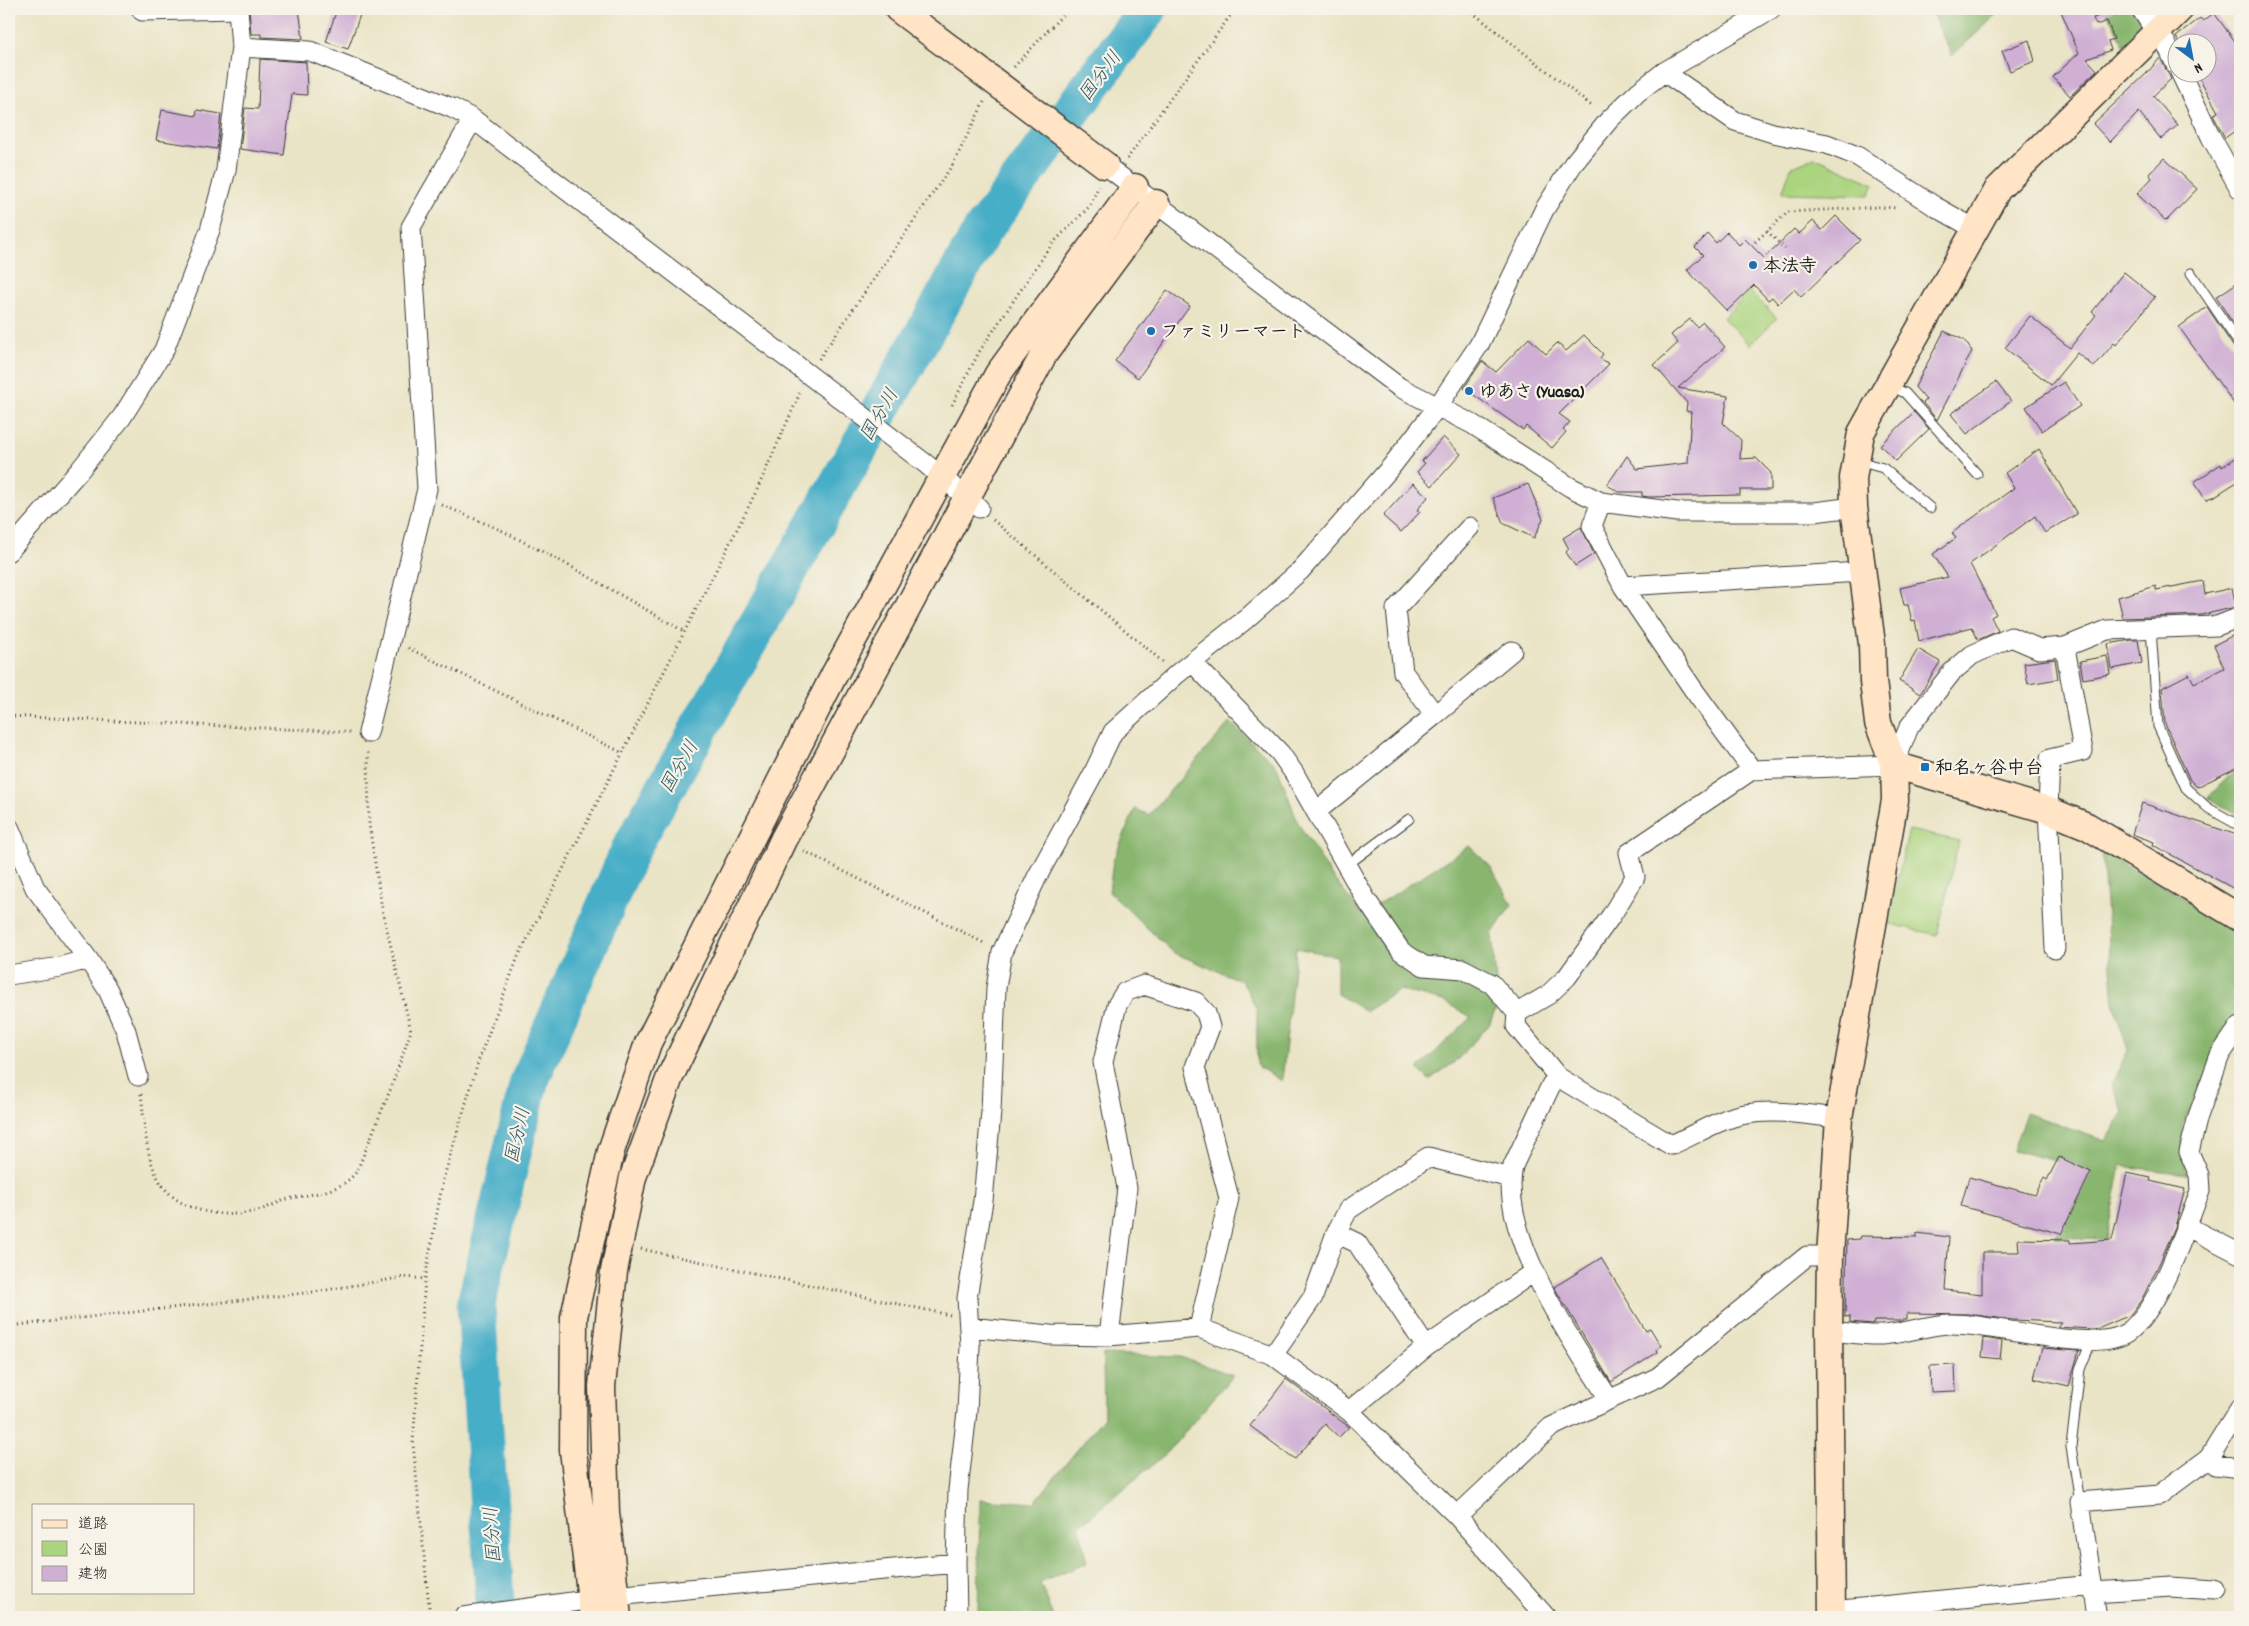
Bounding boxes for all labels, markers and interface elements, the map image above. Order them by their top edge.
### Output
north arrow [2166,32,2216,82]
water label: 国分川 [1074,46,1130,108]
text: N [2190,57,2206,78]
place label: 本法寺 [1763,255,1817,280]
marker: 本法寺 [1747,259,1759,271]
place label: ファミリーマート [1161,321,1306,346]
marker: ファミリーマート [1145,325,1157,337]
place label: ゆあさ (Yuasa) [1479,381,1585,406]
water label: 国分川 [855,384,907,447]
marker: ゆあさ (Yuasa) [1463,385,1475,397]
water label: 国分川 [655,736,707,799]
place label: 和名ヶ谷中台 [1935,757,2043,782]
marker: 和名ヶ谷中台 [1919,761,1931,773]
water label: 国分川 [500,1105,539,1167]
legend [32,1504,195,1594]
water label: 国分川 [479,1505,510,1564]
text: 道路 [78,1514,108,1536]
text: 公園 [78,1540,108,1562]
text: 建物 [78,1564,108,1586]

